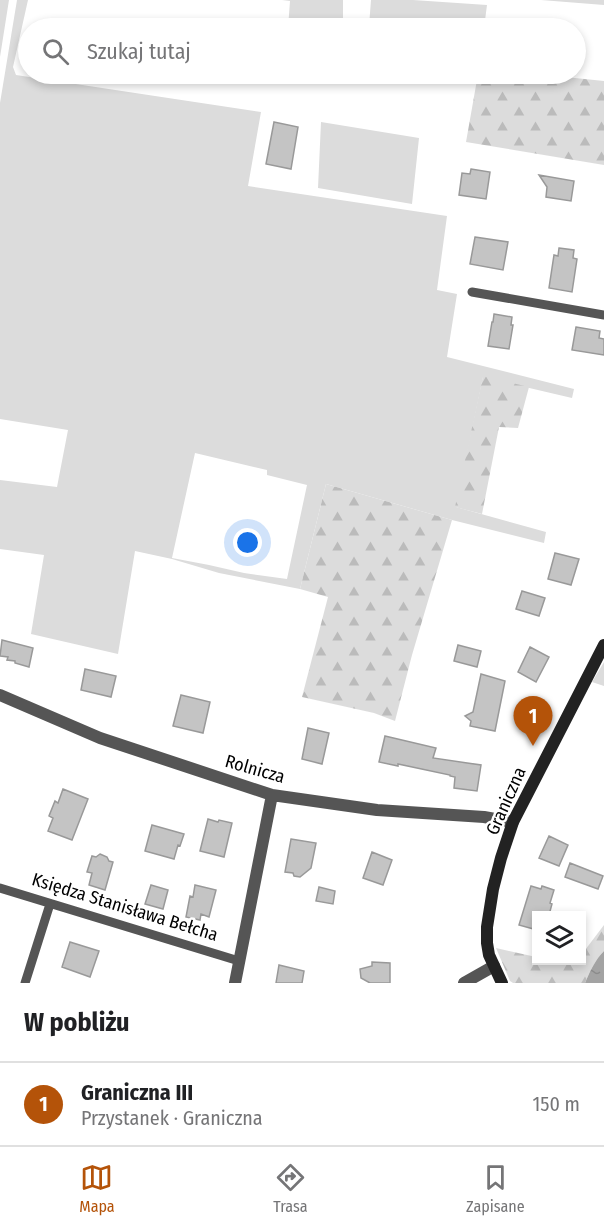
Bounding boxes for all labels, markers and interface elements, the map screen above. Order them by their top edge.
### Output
search box [18,18,586,84]
icon: search [39,35,72,68]
text: Szukaj tutaj [87,38,191,65]
your location [233,528,262,557]
pin: 1 [514,696,552,746]
street label: Rolnicza [223,750,288,788]
street label: Graniczna [481,763,531,838]
street label: Księdza Stanisława Bełcha [29,868,221,946]
map controls [532,911,586,965]
button: layers [532,911,586,965]
text: W pobliżu [24,1007,130,1038]
text: Graniczna III [81,1079,193,1106]
text: 1 [39,1092,48,1116]
text: 150 m [533,1092,580,1116]
text: Przystanek · Graniczna [81,1106,263,1130]
tab: Mapa [79,1161,115,1216]
tab: Trasa [273,1161,308,1216]
tab: Zapisane [466,1161,525,1216]

